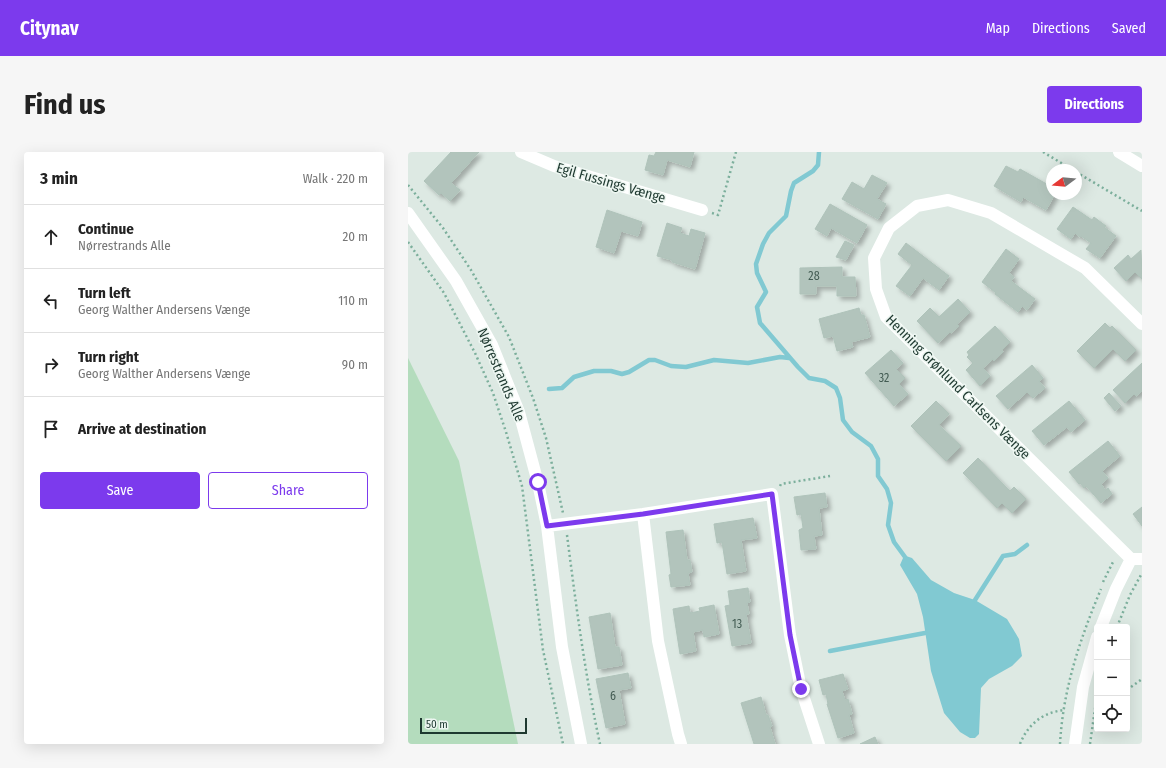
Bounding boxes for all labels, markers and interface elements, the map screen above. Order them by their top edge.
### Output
text: Citynav [20,17,79,40]
text: Map [986,20,1010,37]
text: Directions [1032,20,1090,37]
text: Saved [1112,20,1146,37]
button: Directions [1047,86,1142,123]
text: Find us [24,88,106,121]
street label: Egil Fussings Vænge [554,159,668,207]
north arrow [1046,164,1082,200]
text: 3 min [40,168,78,189]
text: Walk · 220 m [303,171,368,186]
text: Continue [78,220,134,238]
icon: ahead [40,226,62,248]
text: 20 m [342,229,368,244]
text: Nørrestrands Alle [78,238,171,253]
house number: 28 [808,269,820,283]
text: Turn left [78,284,131,302]
icon: left [40,290,62,312]
text: 110 m [338,293,368,308]
text: Georg Walther Andersens Vænge [78,302,251,317]
street label: Henning Grønlund Carlsens Vænge [882,311,1034,463]
street label: Nørrestrands Alle [474,326,528,424]
text: Turn right [78,348,139,366]
icon: right [40,354,62,376]
text: 90 m [342,357,368,372]
text: Georg Walther Andersens Vænge [78,366,251,381]
house number: 32 [879,371,889,385]
icon: arrive [40,418,62,440]
text: Arrive at destination [78,420,206,438]
button: Save [40,472,200,509]
button: Share [208,472,368,509]
route start [529,473,547,491]
house number: 13 [732,617,742,631]
map controls [1094,624,1130,732]
button: + [1094,624,1130,660]
button: − [1094,660,1130,696]
route end [792,680,810,698]
house number: 6 [610,689,616,703]
button: locate [1094,696,1130,732]
scale bar [420,716,527,735]
text: 50 m [426,718,448,731]

